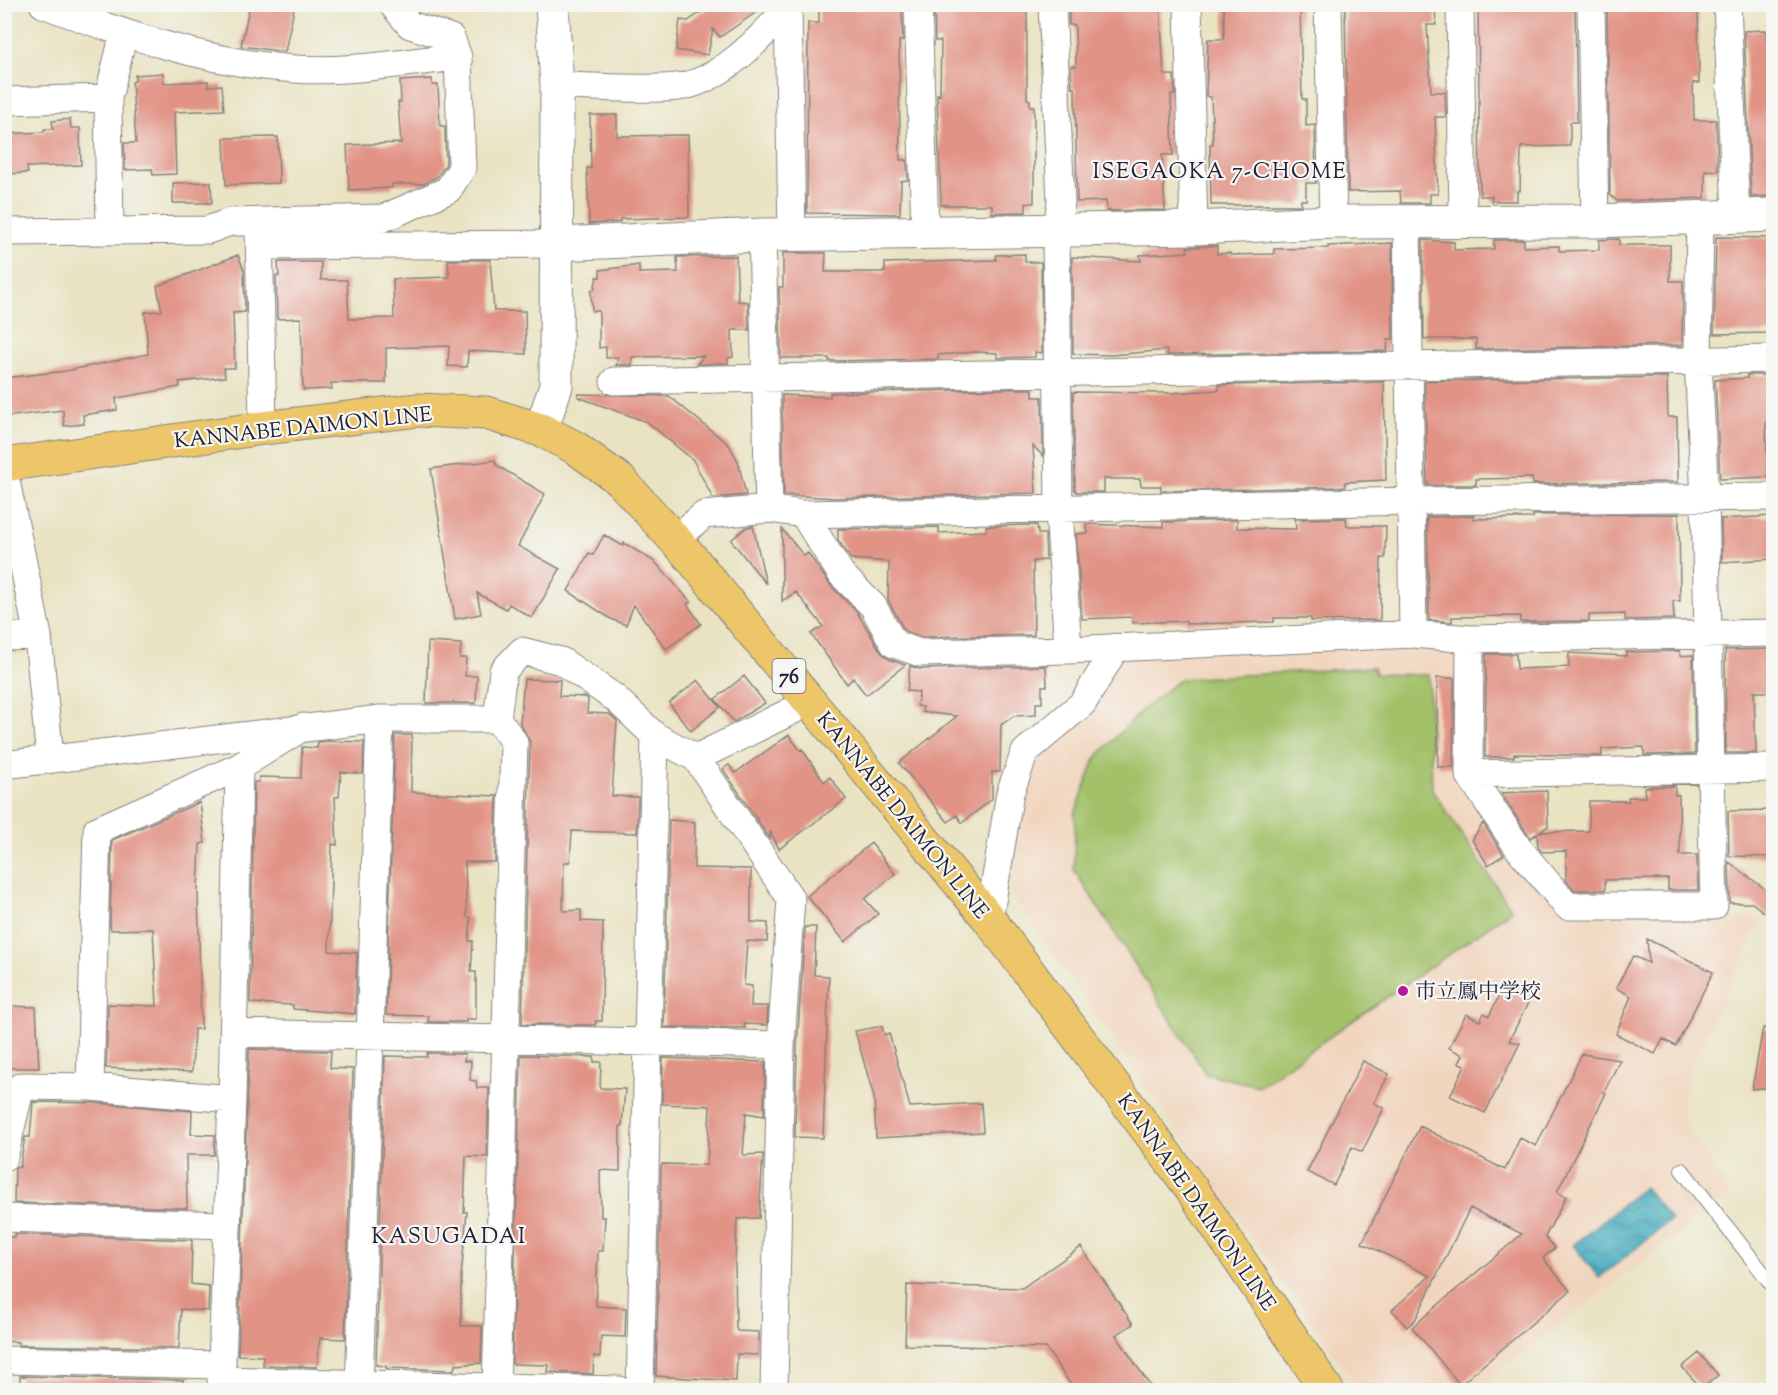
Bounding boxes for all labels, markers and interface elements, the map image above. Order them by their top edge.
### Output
district label: ISEGAOKA 7-CHOME [1093,157,1347,189]
street label: KANNABE DAIMON LINE [173,400,434,457]
road number: 76 [772,659,806,693]
street label: KANNABE DAIMON LINE [808,706,995,927]
place label: 市立鳳中学校 [1415,978,1541,1008]
marker: 市立鳳中学校 [1396,984,1410,998]
street label: KANNABE DAIMON LINE [1109,1088,1282,1318]
district label: KASUGADAI [371,1222,527,1254]

